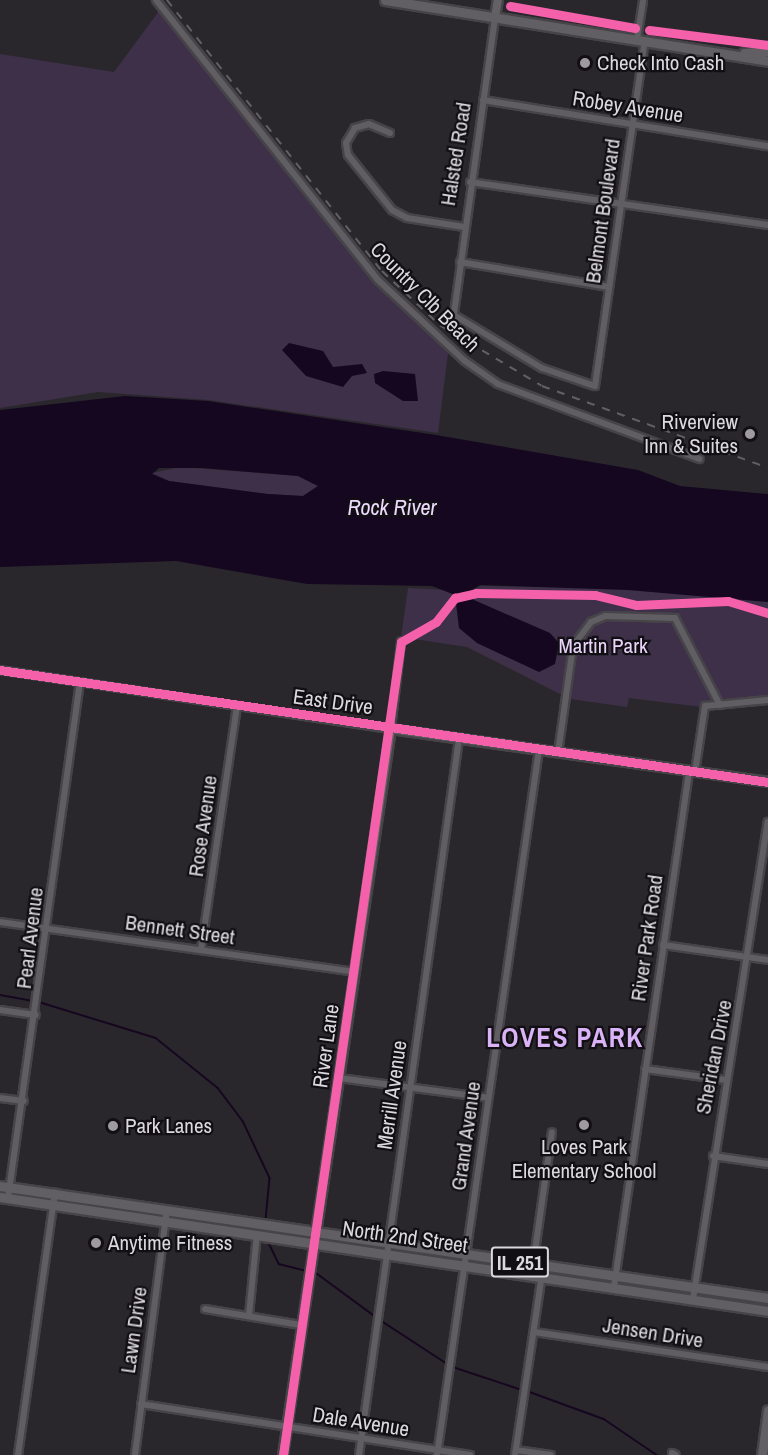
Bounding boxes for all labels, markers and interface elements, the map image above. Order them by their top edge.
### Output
place label: Check Into Cash [597,50,724,76]
marker: Check Into Cash [578,56,592,70]
street label: Robey Avenue [570,86,686,128]
street label: Halsted Road [435,101,477,207]
street label: Belmont Boulevard [580,137,626,285]
street label: Country Clb Beach [365,237,485,357]
place label: Riverview Inn & Suites [644,409,738,459]
marker: Riverview Inn & Suites [743,427,757,441]
water label: Rock River [347,495,437,521]
park label: Martin Park [559,633,647,659]
street label: East Drive [291,684,375,720]
street label: Rose Avenue [183,773,223,879]
street label: River Park Road [626,873,668,1003]
street label: Pearl Avenue [11,885,49,991]
street label: Bennett Street [124,910,236,950]
street label: Sheridan Drive [691,998,737,1116]
street label: River Lane [308,1003,344,1089]
district label: LOVES PARK [486,1022,644,1054]
street label: Merrill Avenue [372,1038,412,1152]
street label: Grand Avenue [446,1079,486,1193]
place label: Park Lanes [125,1113,212,1139]
marker: Loves Park Elementary School [577,1118,591,1132]
marker: Park Lanes [106,1119,120,1133]
place label: Loves Park Elementary School [512,1134,656,1184]
street label: North 2nd Street [341,1216,469,1258]
place label: Anytime Fitness [108,1230,232,1256]
marker: Anytime Fitness [89,1236,103,1250]
road number: IL 251 [490,1245,550,1279]
street label: Lawn Drive [115,1285,153,1375]
street label: Jensen Drive [601,1313,705,1353]
street label: Dale Avenue [310,1402,412,1442]

